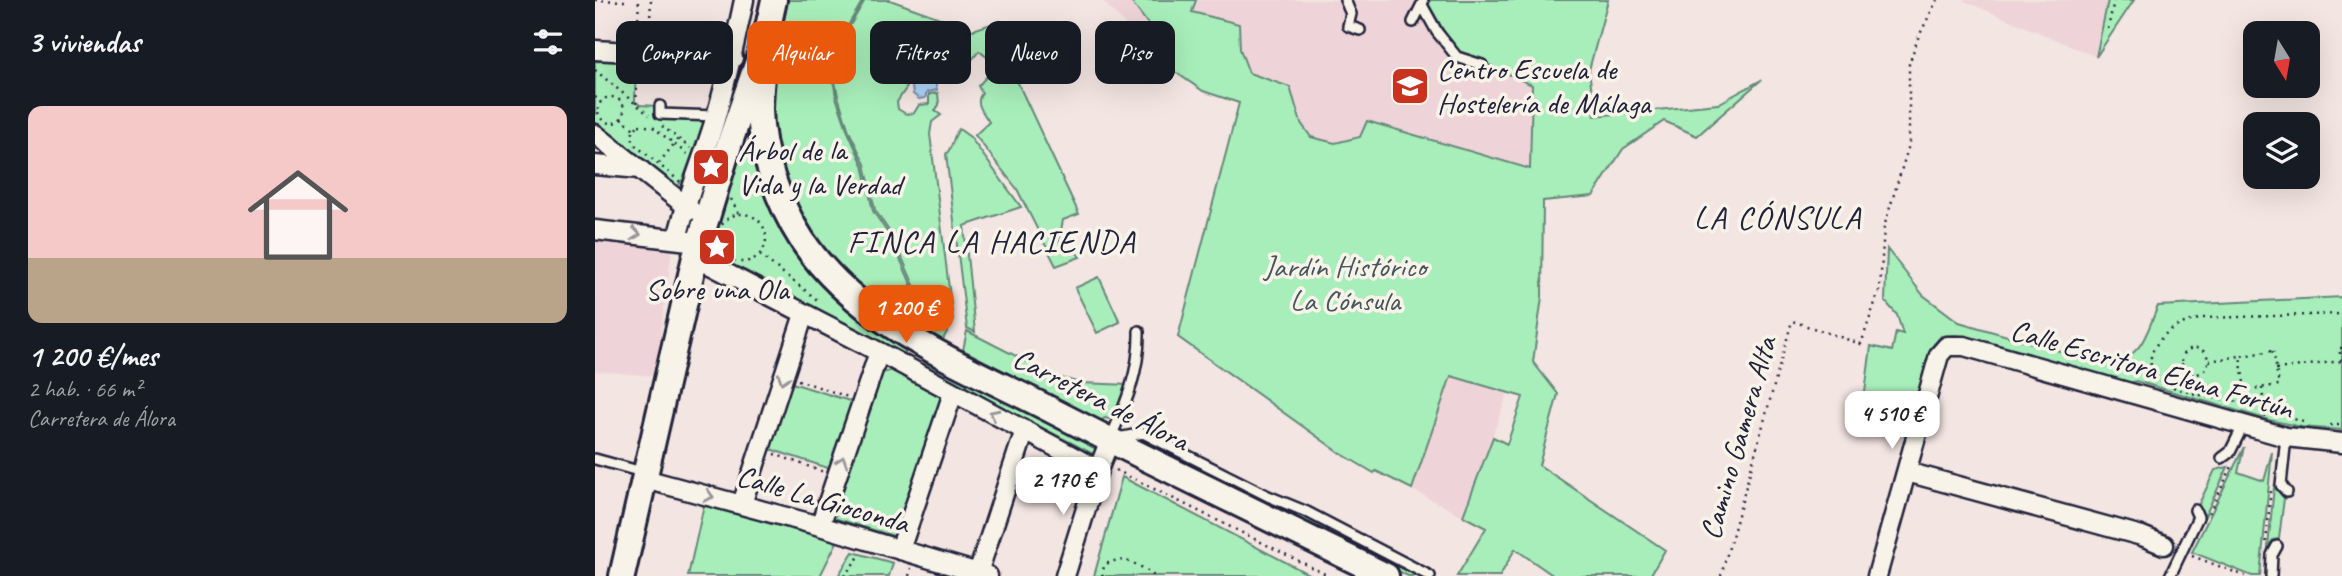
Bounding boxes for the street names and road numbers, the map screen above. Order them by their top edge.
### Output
street label: Calle Escritora Elena Fortún [2007,311,2299,428]
street label: Camino Gamera Alta [1691,331,1786,544]
street label: Carretera de Álora [1007,339,1197,460]
street label: Calle La Gioconda [732,456,915,542]

